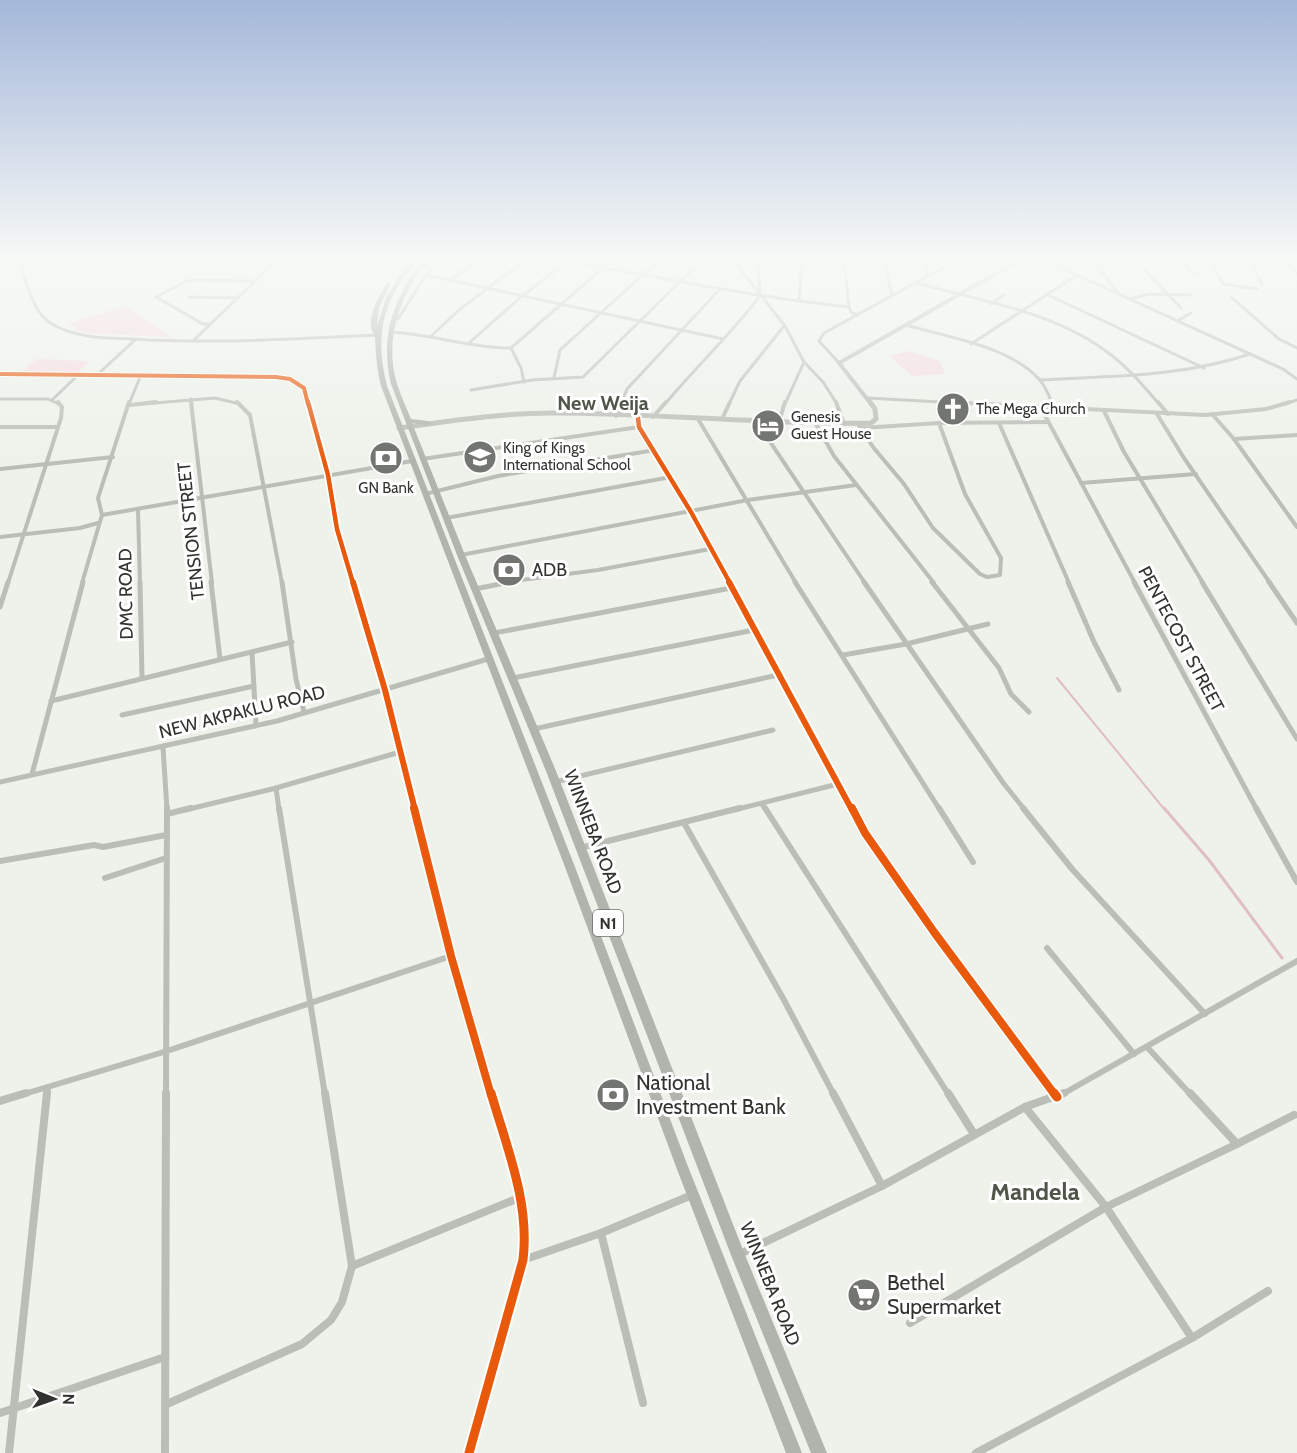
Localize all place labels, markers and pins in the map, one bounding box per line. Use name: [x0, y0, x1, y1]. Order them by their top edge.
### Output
church icon: The Mega Church: [935, 391, 971, 427]
place label: The Mega Church: [976, 400, 1086, 418]
hotel icon: Genesis Guest House: [750, 408, 786, 444]
place label: Genesis Guest House: [791, 408, 872, 443]
school or university icon: King of Kings International School: [462, 439, 498, 475]
place label: King of Kings International School: [503, 439, 631, 474]
bank icon: GN Bank: [368, 440, 404, 476]
place label: GN Bank: [358, 479, 414, 497]
bank icon: ADB: [491, 552, 527, 588]
place label: ADB: [532, 559, 567, 581]
place label: National Investment Bank: [636, 1070, 786, 1119]
bank icon: National Investment Bank: [595, 1077, 631, 1113]
place label: Bethel Supermarket: [887, 1270, 1001, 1319]
supermarket icon: Bethel Supermarket: [846, 1277, 882, 1313]

